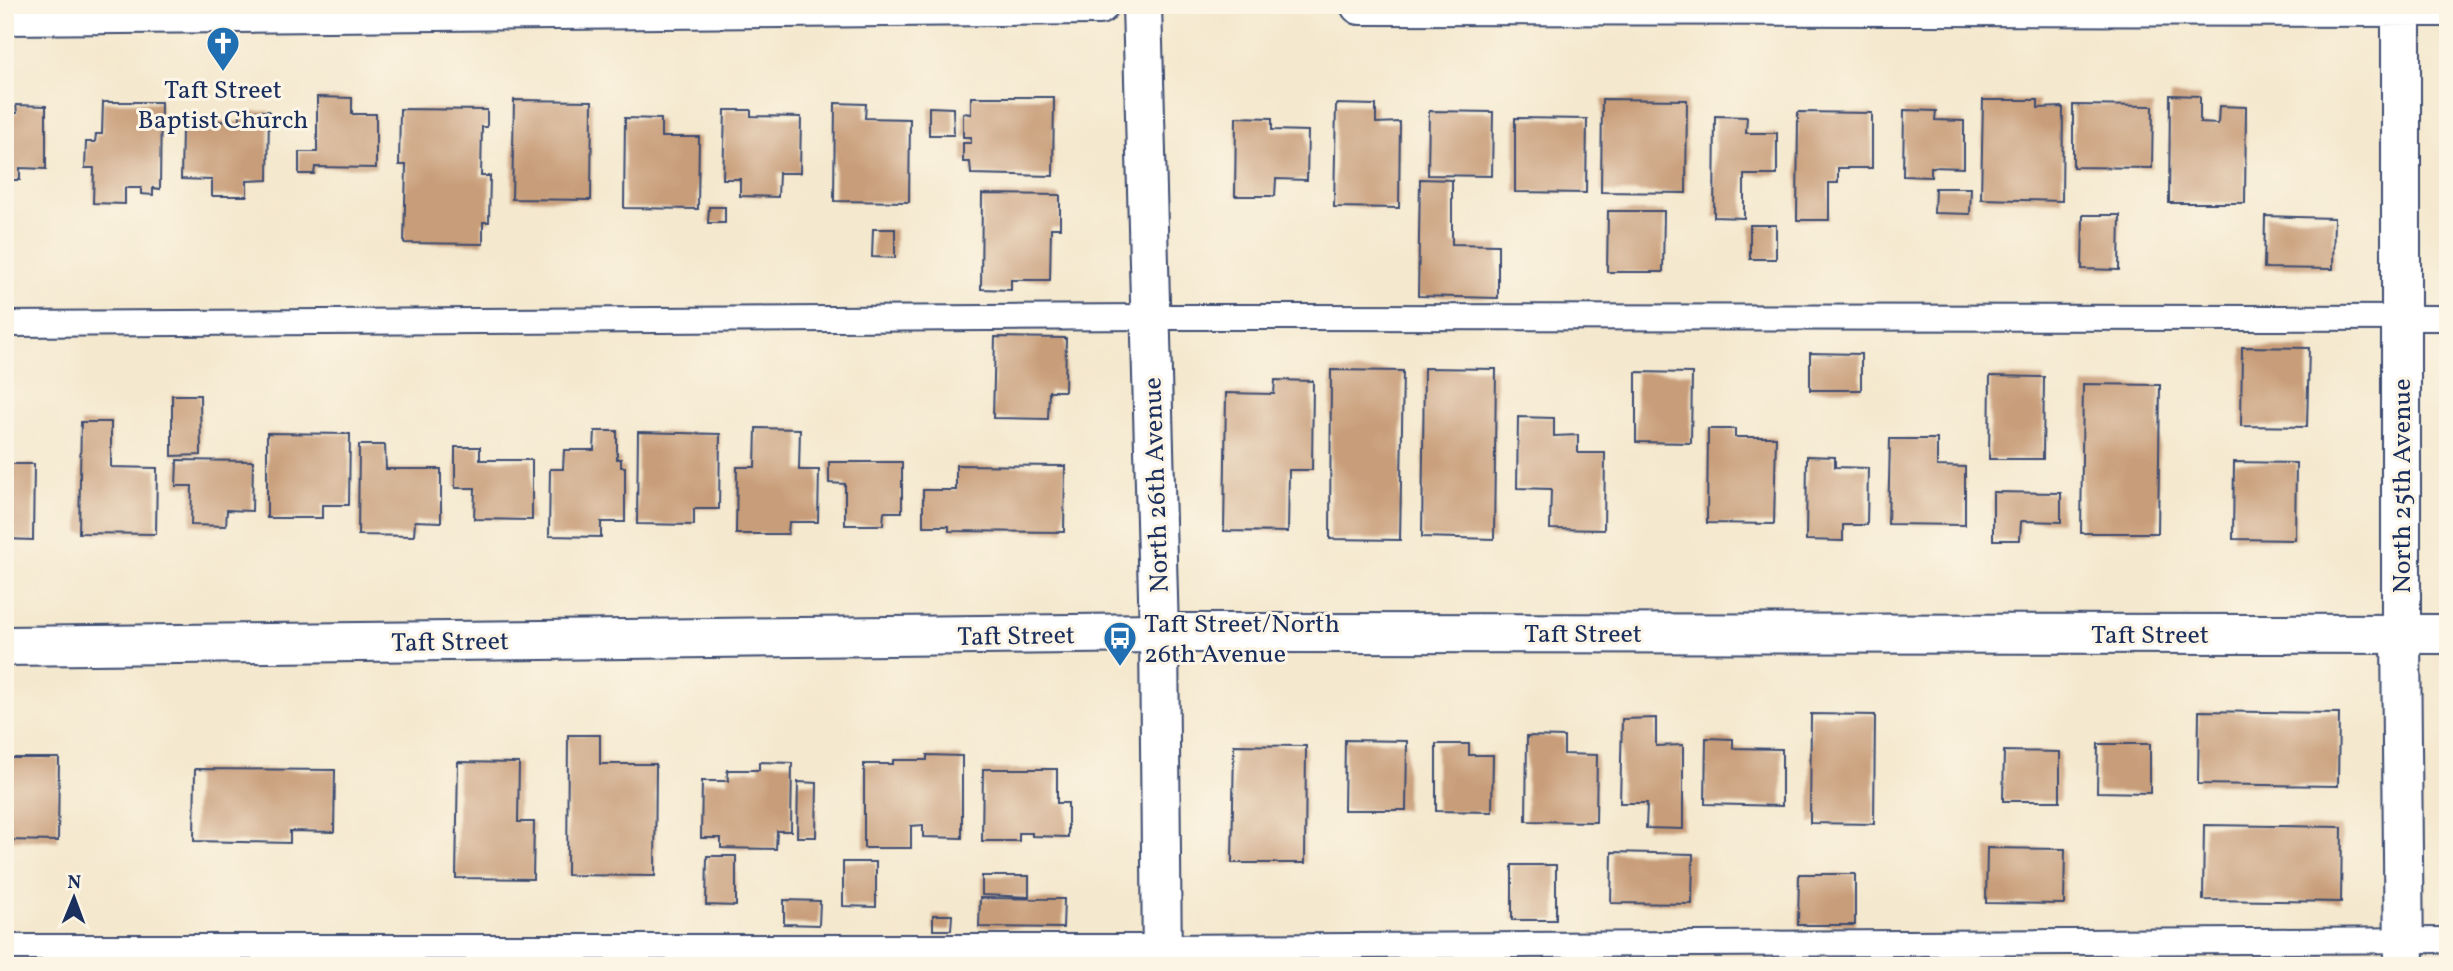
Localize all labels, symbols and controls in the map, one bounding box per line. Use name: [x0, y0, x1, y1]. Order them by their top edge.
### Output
church icon: Taft Street Baptist Church: [204, 24, 242, 73]
place label: Taft Street Baptist Church: [138, 73, 308, 139]
street label: North 26th Avenue: [1135, 376, 1179, 593]
street label: North 25th Avenue: [2385, 378, 2421, 594]
place label: Taft Street/North 26th Avenue: [1144, 607, 1340, 673]
street label: Taft Street: [1524, 617, 1642, 653]
street label: Taft Street: [957, 618, 1075, 656]
street label: Taft Street: [2091, 618, 2209, 654]
bus stop icon: Taft Street/North 26th Avenue: [1101, 619, 1139, 668]
street label: Taft Street: [391, 624, 509, 662]
north arrow: [38, 862, 108, 932]
text: N: [67, 870, 82, 896]

